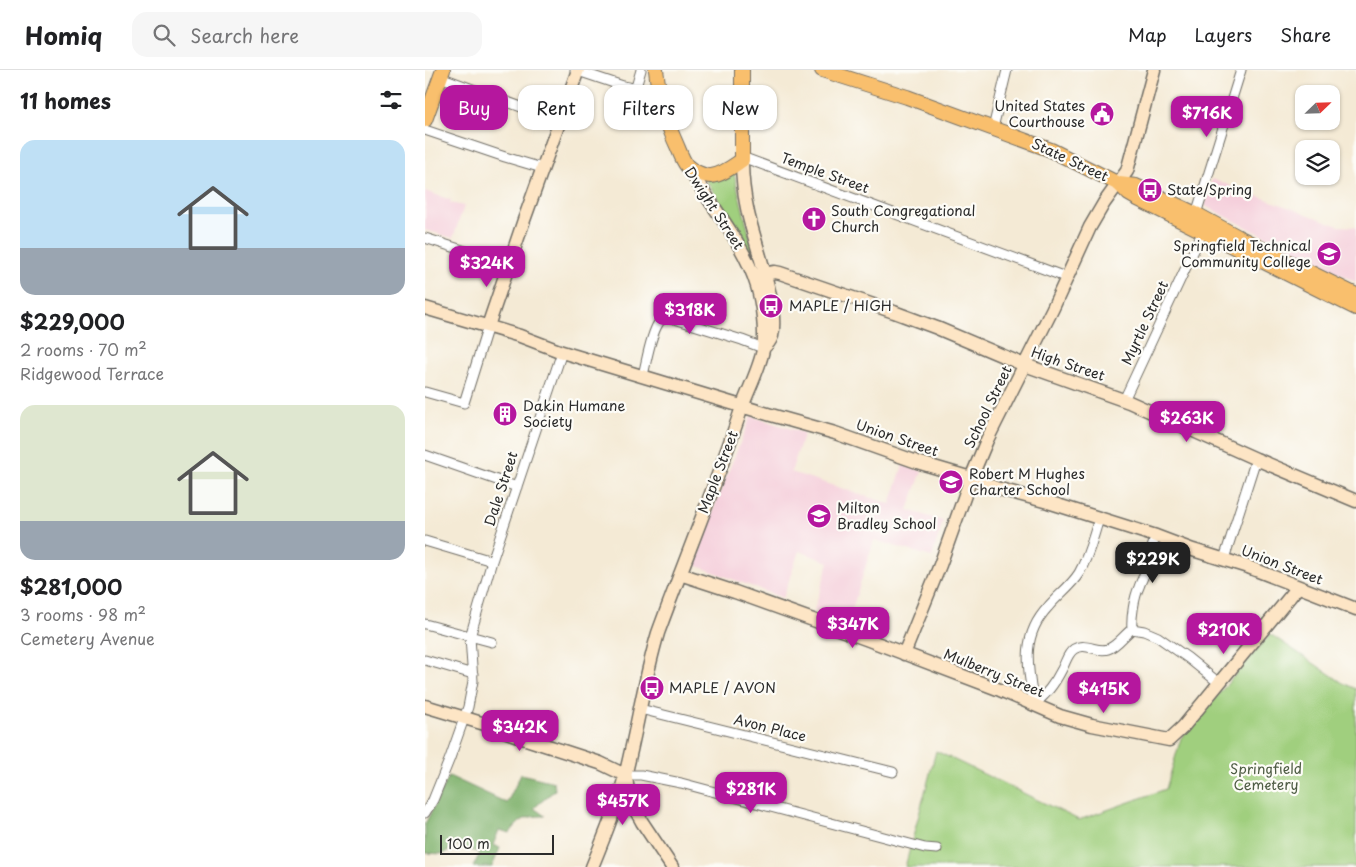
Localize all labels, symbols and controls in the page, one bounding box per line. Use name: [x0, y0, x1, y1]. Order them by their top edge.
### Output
search box: [132, 12, 482, 57]
text: Homiq: [25, 17, 102, 53]
icon: search: [150, 21, 178, 49]
text: Search here: [190, 21, 299, 49]
text: Map: [1128, 21, 1167, 48]
text: Layers: [1195, 21, 1252, 48]
text: Share: [1280, 21, 1331, 48]
text: 11 homes: [20, 84, 111, 116]
chip: Buy: [440, 85, 508, 130]
chip: Rent: [518, 85, 594, 130]
chip: Filters: [604, 85, 693, 130]
chip: New: [703, 85, 777, 130]
north arrow: [1295, 85, 1340, 130]
map controls: [1295, 85, 1340, 185]
icon: filters: [377, 86, 405, 114]
place label: United States Courthouse: [994, 95, 1085, 132]
pin: $716K: [1172, 96, 1242, 138]
text: $716K: [1182, 100, 1232, 124]
public building icon: United States Courthouse: [1089, 101, 1115, 127]
street label: State Street: [1028, 133, 1112, 187]
button: layers: [1295, 140, 1340, 185]
street label: Temple Street: [778, 147, 873, 198]
street label: Dwight Street: [680, 162, 749, 254]
icon: home: [168, 173, 258, 263]
bus stop icon: State/Spring: [1137, 177, 1163, 203]
place label: State/Spring: [1167, 179, 1252, 200]
place label: South Congregational Church: [831, 200, 975, 237]
church icon: South Congregational Church: [801, 206, 827, 232]
place label: Springfield Technical Community College: [1173, 235, 1311, 272]
school or university icon: Springfield Technical Community College: [1316, 241, 1342, 267]
pin: $324K: [452, 246, 522, 288]
text: $324K: [460, 250, 514, 274]
street label: Myrtle Street: [1116, 277, 1173, 368]
pin: $318K: [655, 292, 725, 335]
bus stop icon: MAPLE / HIGH: [758, 293, 784, 319]
place label: MAPLE / HIGH: [789, 295, 892, 316]
text: $318K: [665, 297, 715, 321]
text: $229,000: [20, 305, 125, 337]
text: 2 rooms · 70 m²: [20, 337, 147, 361]
street label: High Street: [1029, 341, 1108, 386]
text: Ridgewood Terrace: [20, 361, 164, 385]
street label: School Street: [958, 362, 1017, 452]
place label: Dakin Humane Society: [523, 395, 625, 432]
pin: $263K: [1152, 400, 1222, 443]
building icon: Dakin Humane Society: [492, 401, 518, 427]
text: $263K: [1160, 405, 1214, 429]
street label: Union Street: [853, 414, 942, 462]
street label: Maple Street: [692, 427, 743, 516]
icon: home: [168, 438, 258, 528]
street label: Dale Street: [478, 448, 523, 529]
place label: Robert M Hughes Charter School: [969, 463, 1085, 500]
school or university icon: Robert M Hughes Charter School: [938, 469, 964, 495]
place label: Milton Bradley School: [837, 497, 937, 534]
school or university icon: Milton Bradley School: [806, 503, 832, 529]
street label: Union Street: [1238, 539, 1326, 590]
pin: $229K: [1118, 542, 1188, 584]
text: $229K: [1126, 546, 1180, 570]
text: $281,000: [20, 570, 122, 602]
text: 3 rooms · 98 m²: [20, 602, 146, 626]
pin: $347K: [818, 606, 888, 649]
text: $347K: [827, 611, 879, 635]
pin: $210K: [1189, 612, 1259, 655]
text: $210K: [1198, 617, 1250, 641]
text: Cemetery Avenue: [20, 626, 155, 650]
street label: Mulberry Street: [941, 643, 1048, 702]
pin: $415K: [1069, 672, 1139, 714]
bus stop icon: MAPLE / AVON: [639, 675, 665, 701]
text: $415K: [1079, 676, 1129, 700]
place label: MAPLE / AVON: [669, 677, 776, 698]
street label: Avon Place: [732, 708, 809, 747]
pin: $342K: [485, 710, 555, 752]
text: $342K: [493, 714, 547, 738]
park label: Springfield Cemetery: [1230, 758, 1302, 795]
pin: $281K: [716, 772, 786, 814]
text: $281K: [726, 776, 776, 800]
pin: $457K: [588, 784, 658, 826]
text: $457K: [597, 788, 649, 812]
scale bar: [440, 832, 554, 855]
text: 100 m: [447, 833, 490, 854]

